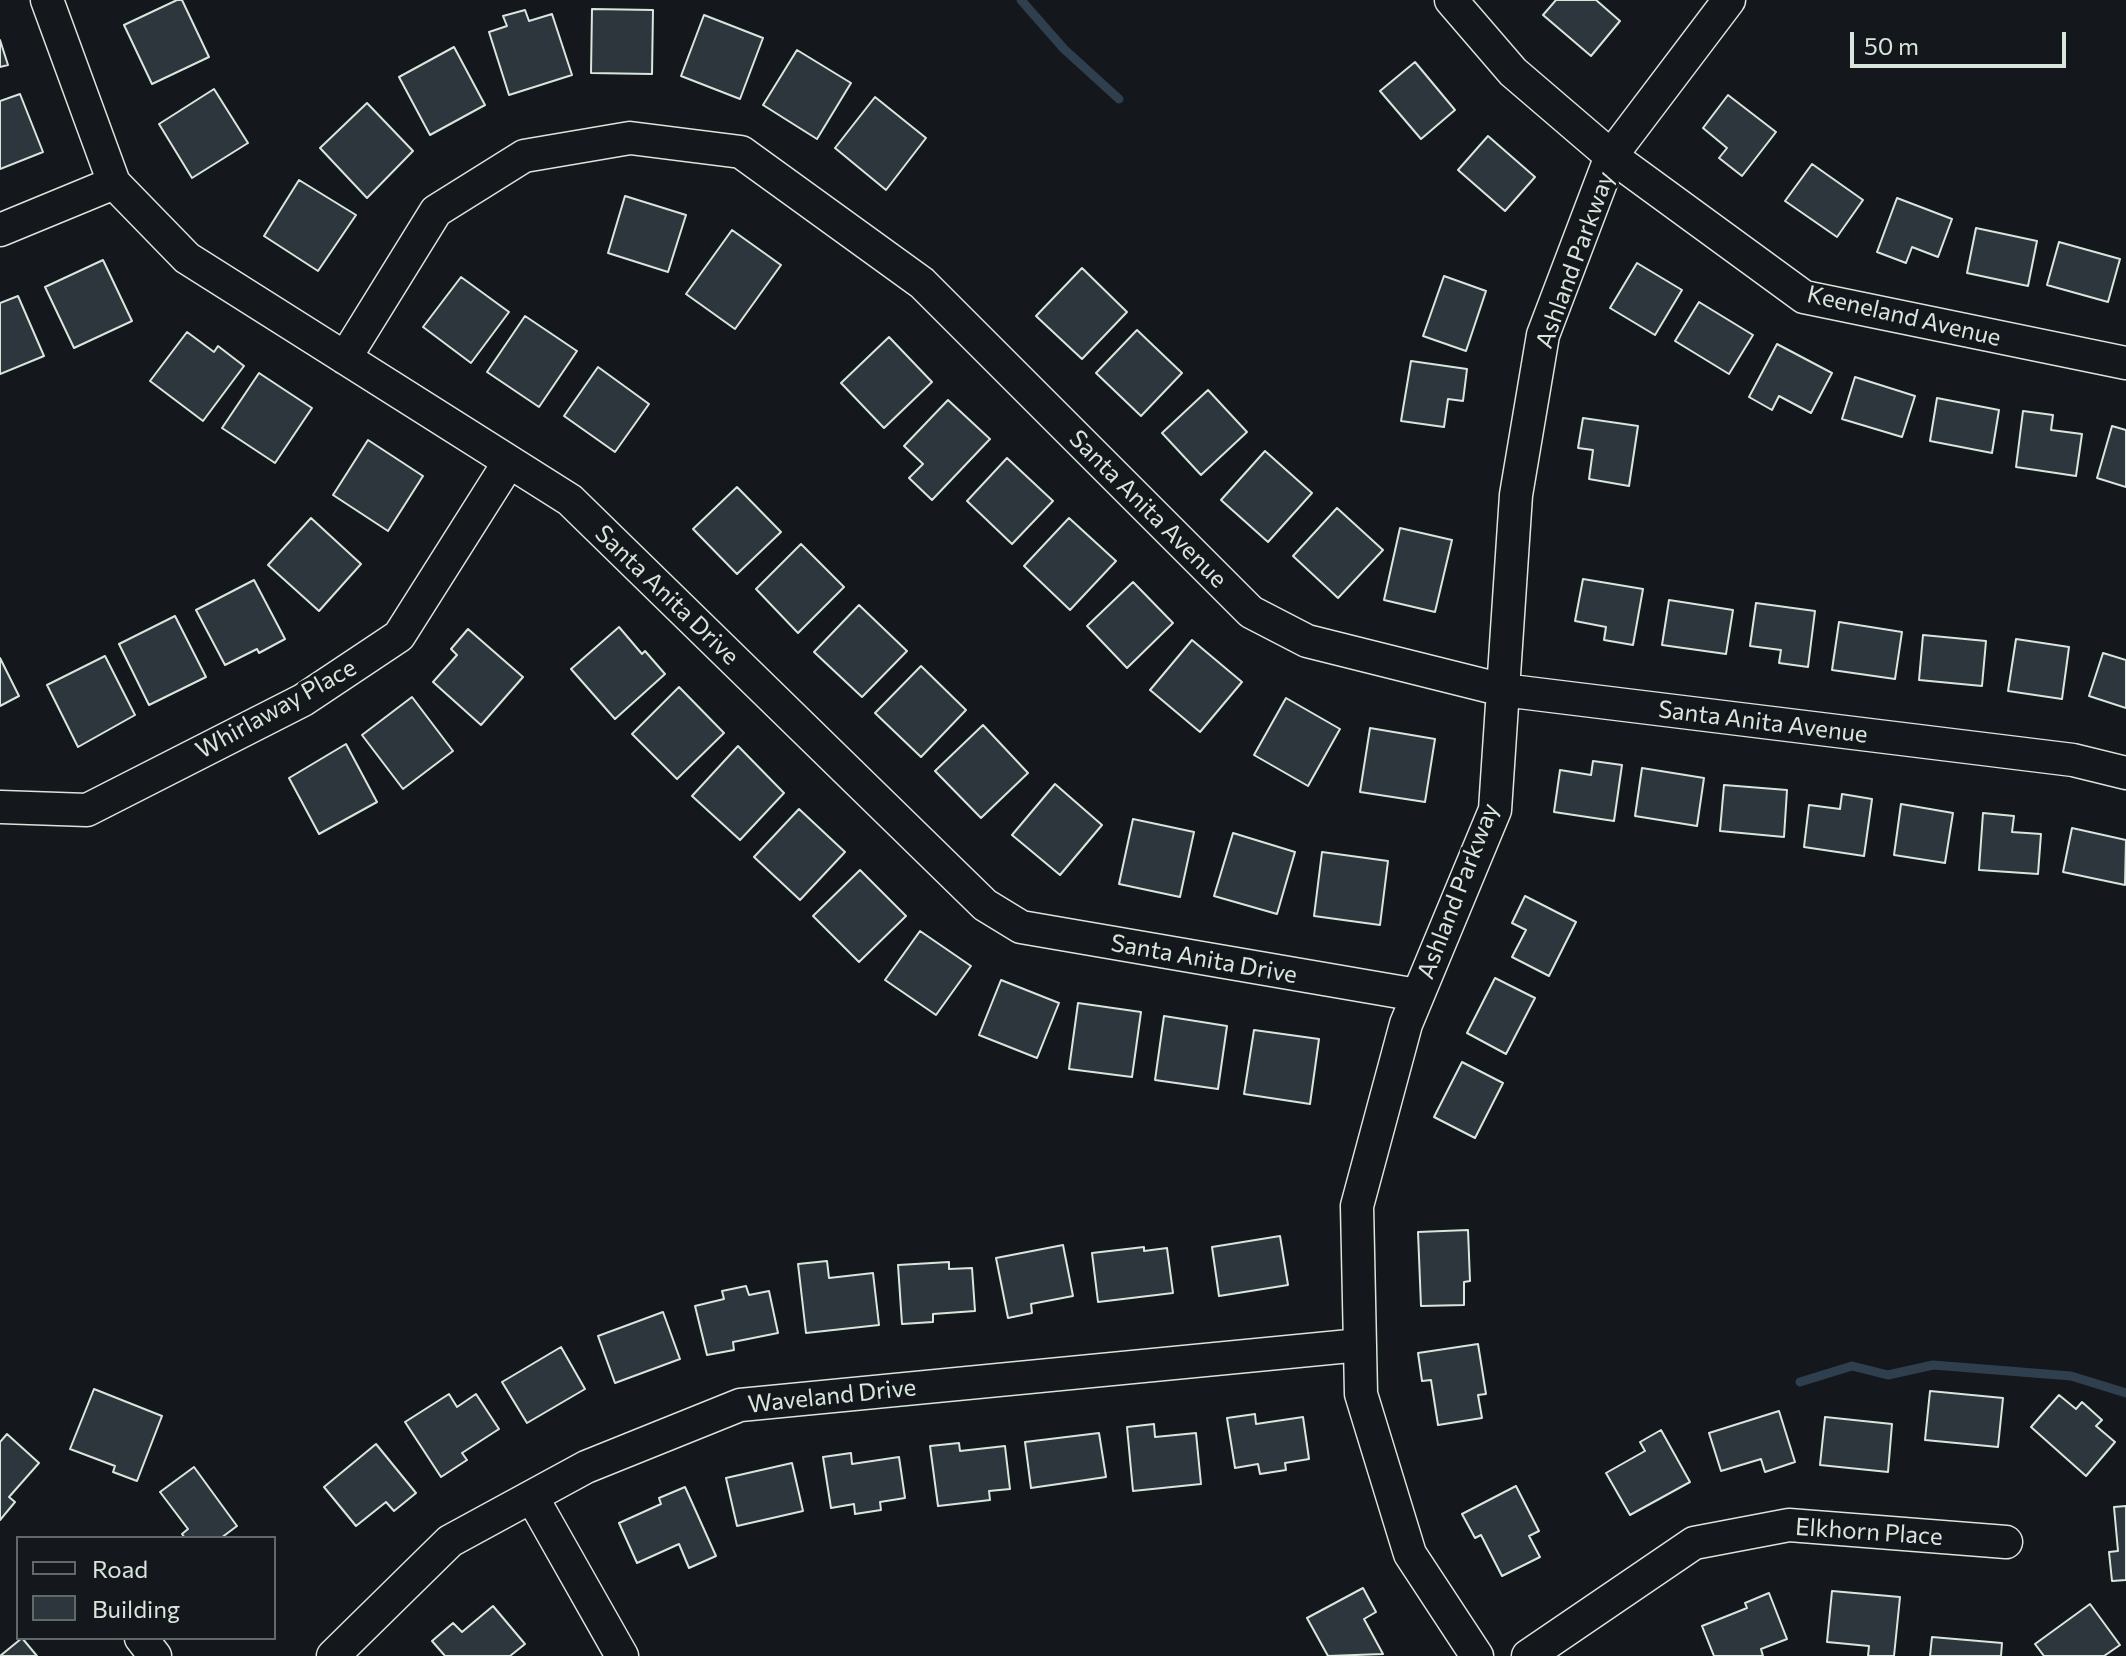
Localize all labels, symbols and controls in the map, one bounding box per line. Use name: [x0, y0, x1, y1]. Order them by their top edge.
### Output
scale bar: [1854, 16, 2070, 66]
text: 50 m: [1864, 31, 1919, 60]
street label: Ashland Parkway: [1530, 168, 1620, 352]
street label: Keeneland Avenue: [1804, 280, 2004, 352]
street label: Santa Anita Avenue: [1063, 424, 1233, 594]
street label: Santa Anita Drive: [589, 519, 745, 671]
street label: Whirlaway Place: [191, 653, 361, 765]
street label: Santa Anita Avenue: [1657, 695, 1869, 749]
street label: Ashland Parkway: [1411, 799, 1505, 983]
street label: Santa Anita Drive: [1109, 928, 1299, 990]
street label: Waveland Drive: [747, 1373, 917, 1419]
street label: Elkhorn Place: [1794, 1512, 1944, 1552]
legend: [16, 1536, 276, 1640]
text: Road: [92, 1554, 148, 1583]
text: Building: [92, 1594, 180, 1623]

